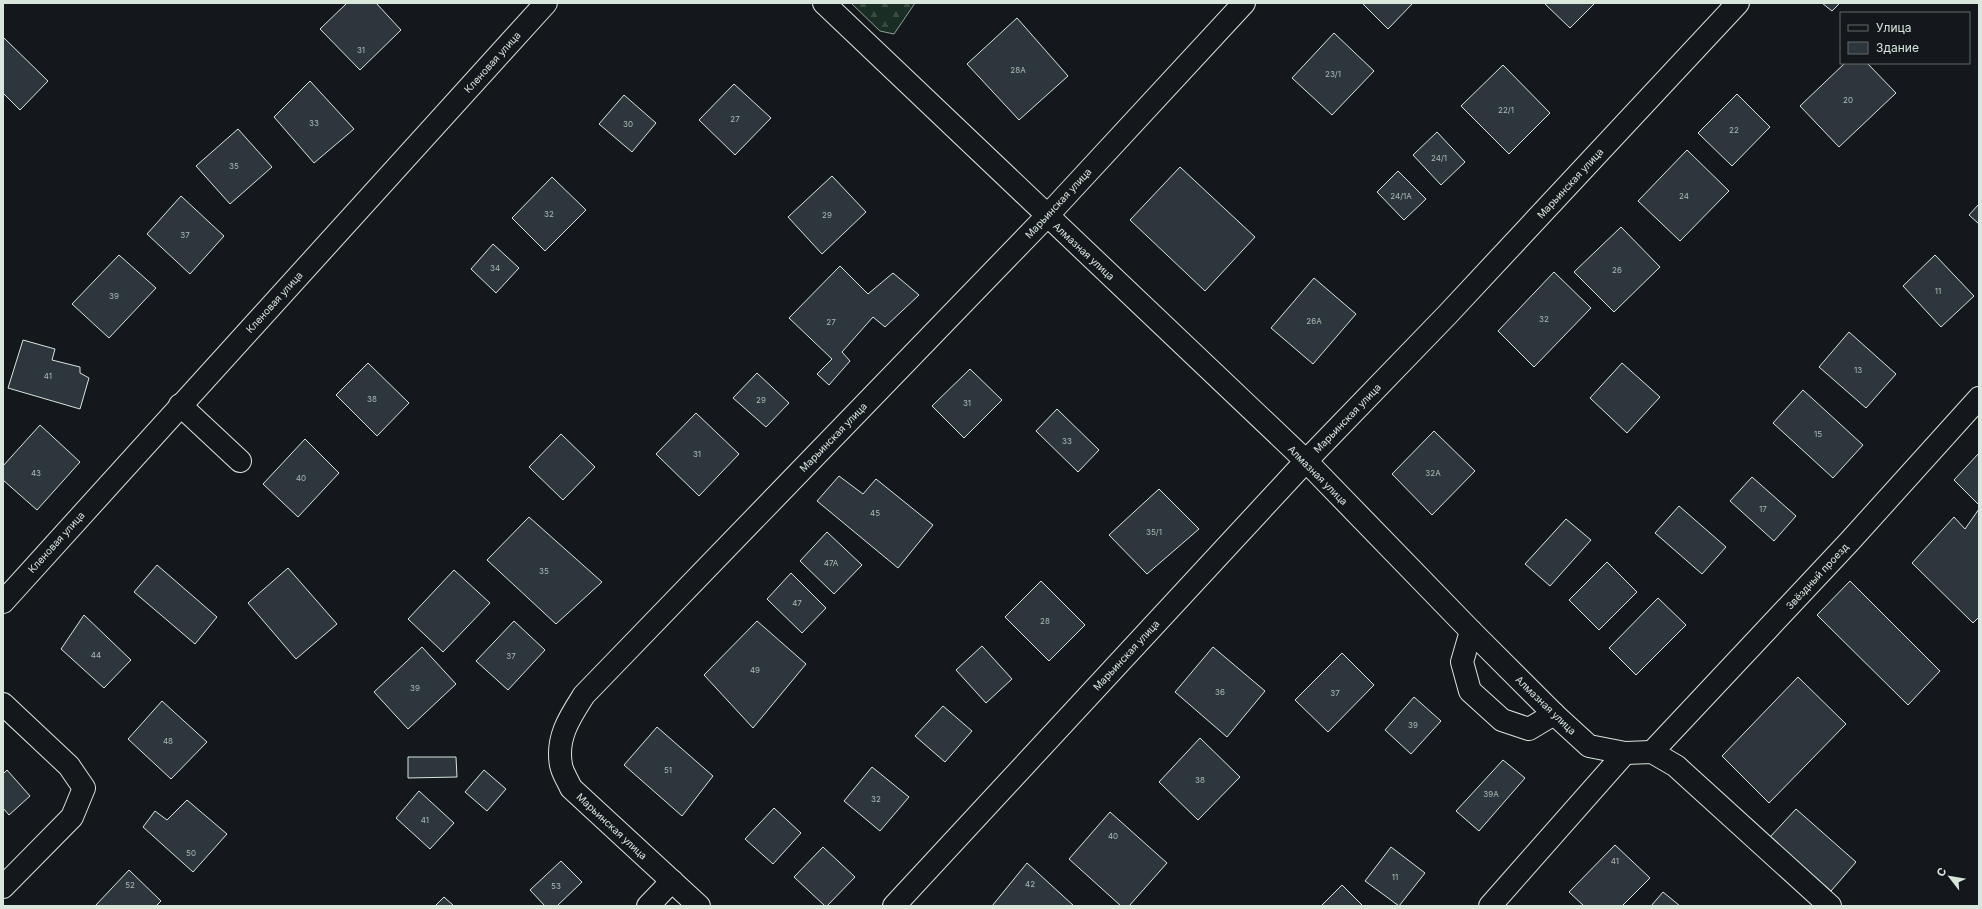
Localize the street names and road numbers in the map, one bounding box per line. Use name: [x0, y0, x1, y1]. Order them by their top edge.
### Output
street label: Кленовая улица: [461, 29, 523, 95]
street label: Марьинская улица: [1534, 145, 1606, 221]
street label: Марьинская улица: [1022, 165, 1094, 241]
street label: Алмазная улица: [1051, 220, 1117, 282]
street label: Кленовая улица: [243, 269, 305, 335]
street label: Марьинская улица: [1311, 381, 1383, 455]
street label: Марьинская улица: [797, 400, 869, 474]
street label: Алмазная улица: [1286, 443, 1350, 507]
street label: Кленовая улица: [25, 509, 87, 575]
street label: Звёздный проезд: [1783, 540, 1851, 612]
street label: Марьинская улица: [1090, 617, 1162, 693]
street label: Алмазная улица: [1513, 673, 1579, 737]
street label: Марьинская улица: [574, 790, 650, 862]

